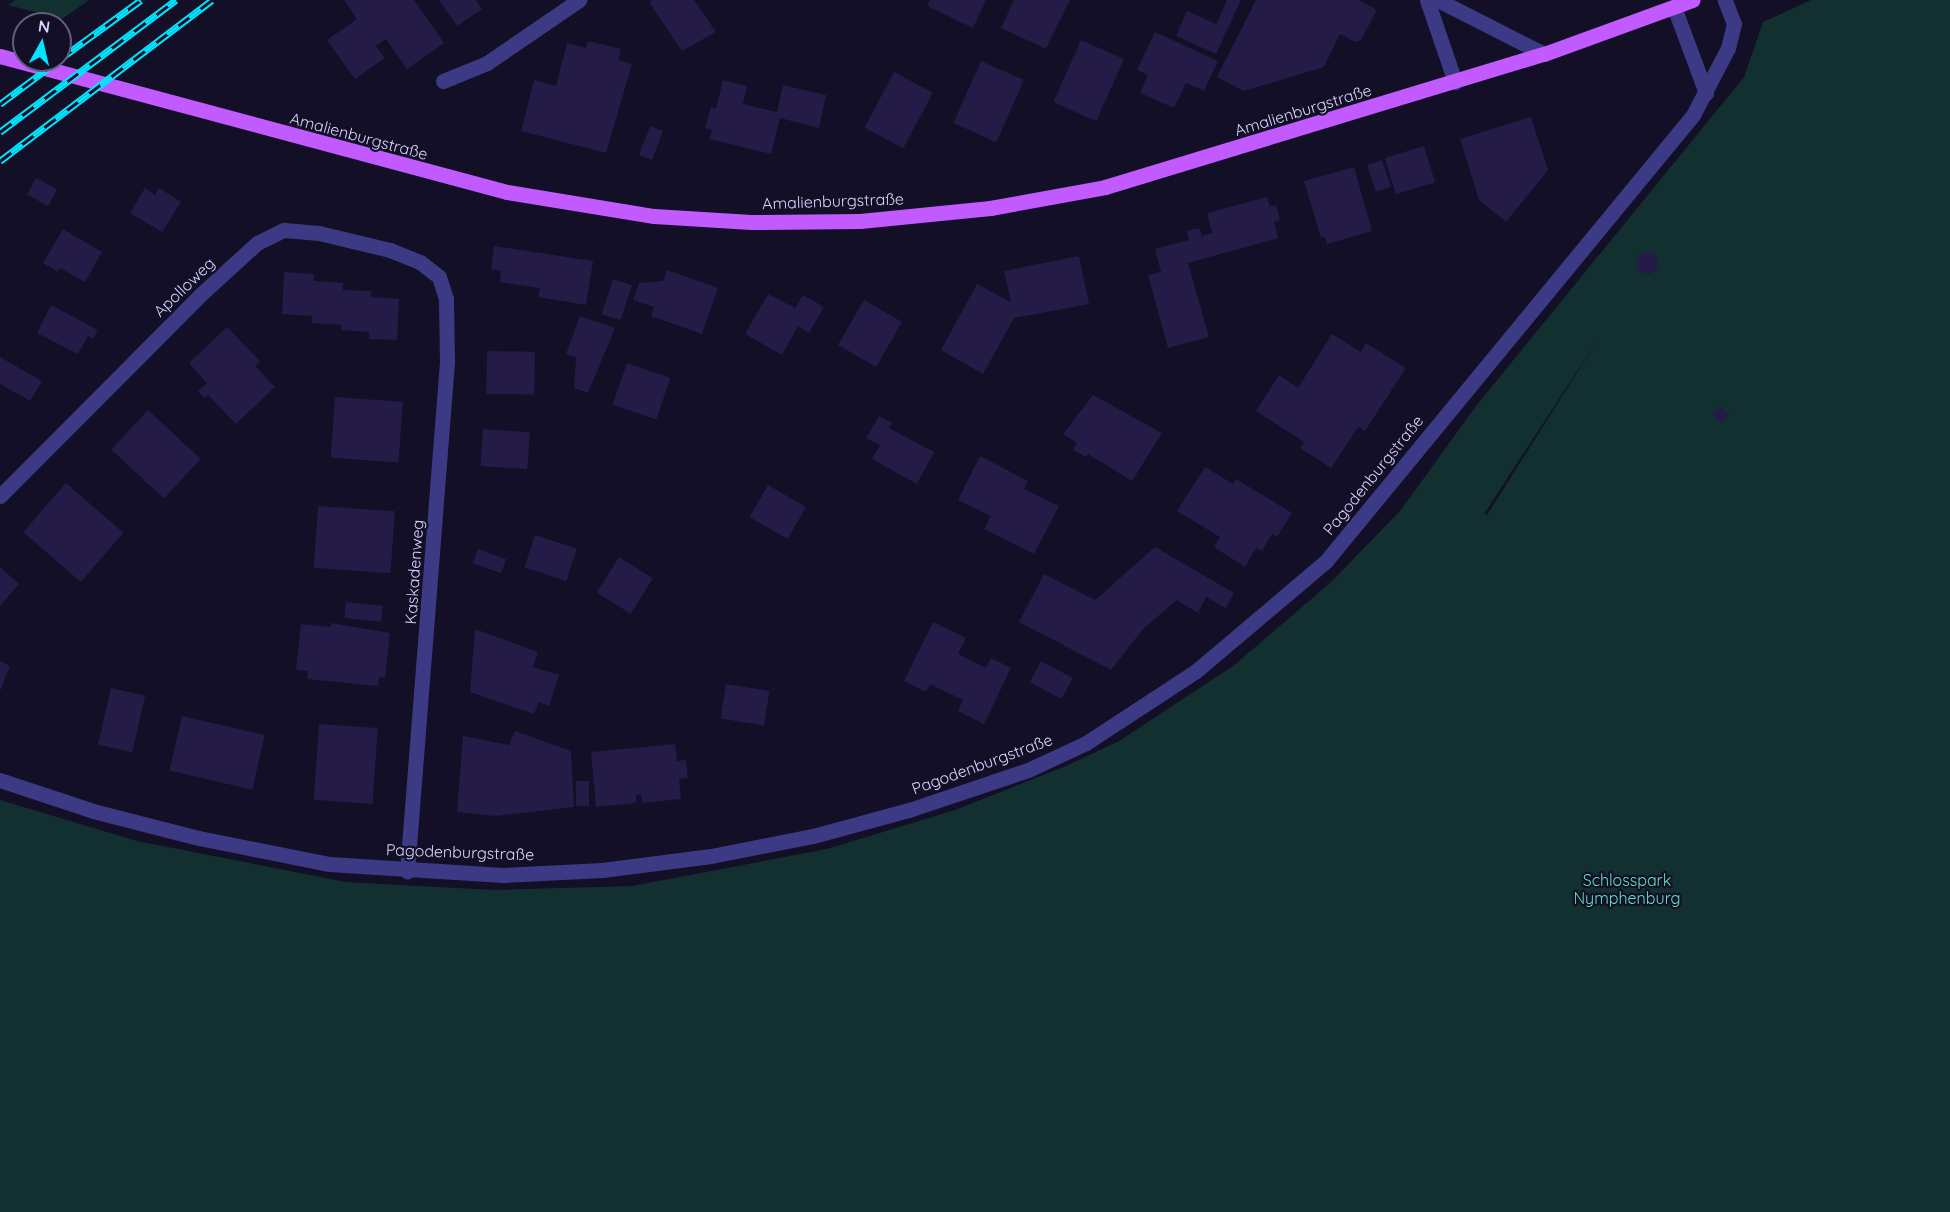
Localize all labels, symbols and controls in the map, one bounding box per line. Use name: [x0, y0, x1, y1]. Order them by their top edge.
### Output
north arrow: [12, 12, 72, 72]
text: N: [37, 15, 51, 37]
street label: Amalienburgstraße: [1232, 80, 1374, 140]
street label: Amalienburgstraße: [288, 108, 430, 164]
street label: Amalienburgstraße: [762, 189, 904, 213]
street label: Apolloweg: [149, 253, 219, 321]
street label: Pagodenburgstraße: [1319, 411, 1427, 539]
street label: Kaskadenweg: [401, 519, 427, 625]
street label: Pagodenburgstraße: [909, 730, 1055, 798]
street label: Pagodenburgstraße: [386, 840, 534, 864]
park label: Schlosspark Nymphenburg: [1573, 870, 1681, 908]

